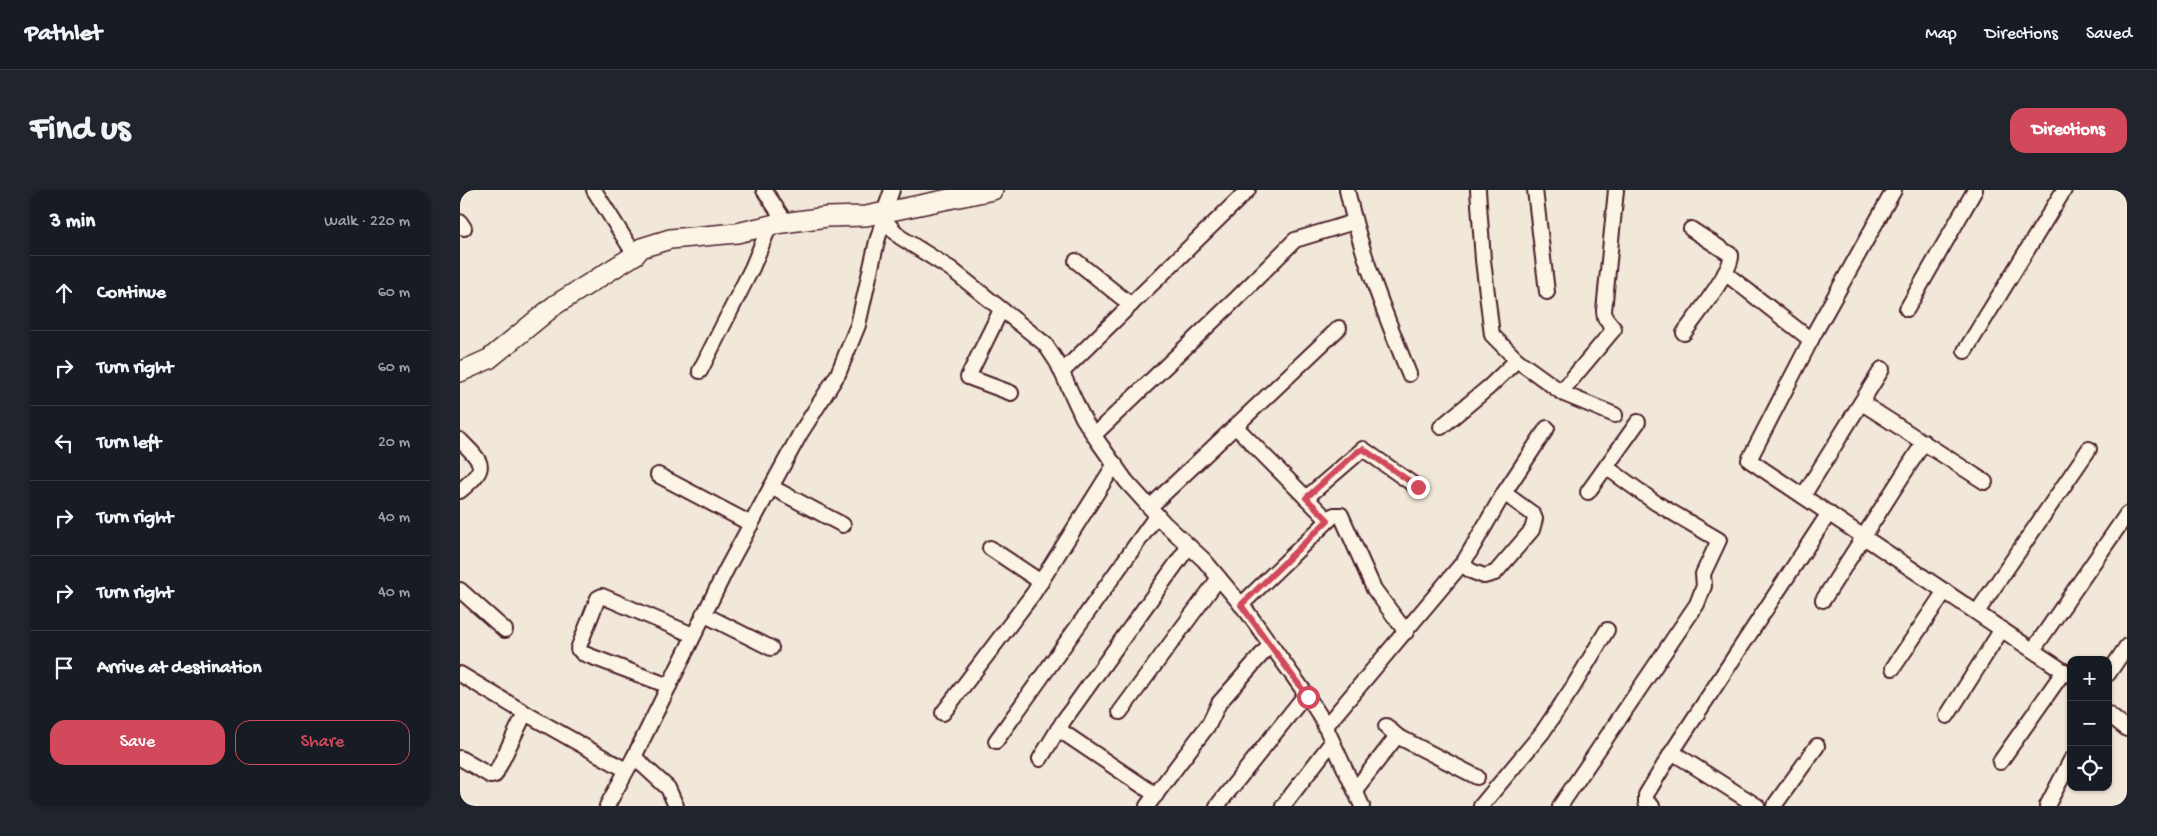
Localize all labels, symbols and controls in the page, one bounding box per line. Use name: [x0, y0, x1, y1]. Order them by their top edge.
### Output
text: Pathlet: [25, 20, 102, 49]
text: Map: [1925, 24, 1957, 45]
text: Directions: [1985, 24, 2058, 45]
text: Saved: [2086, 24, 2132, 45]
button: Directions: [2010, 108, 2127, 153]
text: Find us: [30, 110, 130, 151]
text: 3 min: [50, 210, 95, 235]
text: Walk · 220 m: [324, 213, 410, 232]
icon: ahead: [50, 279, 78, 307]
text: Continue: [97, 282, 166, 305]
text: 60 m: [378, 284, 410, 303]
icon: right: [50, 354, 78, 382]
text: Turn right: [97, 357, 173, 380]
text: 60 m: [378, 359, 410, 378]
icon: left: [50, 429, 78, 457]
text: Turn left: [97, 432, 161, 455]
text: 20 m: [378, 434, 410, 453]
route end: [1407, 476, 1430, 499]
icon: right: [50, 504, 78, 532]
text: Turn right: [97, 507, 173, 530]
text: 40 m: [378, 509, 410, 528]
icon: right: [50, 579, 78, 607]
text: Turn right: [97, 582, 173, 605]
text: 40 m: [378, 584, 410, 603]
icon: arrive: [50, 654, 78, 682]
map controls: [2067, 656, 2112, 791]
button: +: [2067, 656, 2112, 701]
text: Arrive at destination: [97, 657, 261, 680]
route start: [1297, 686, 1320, 709]
button: −: [2067, 701, 2112, 746]
button: Save: [50, 720, 225, 765]
button: Share: [235, 720, 410, 765]
button: locate: [2067, 746, 2112, 791]

